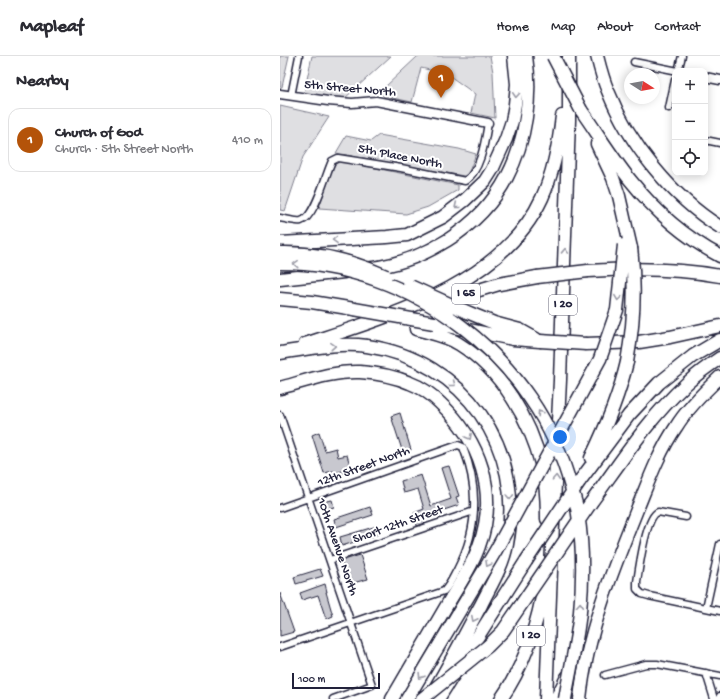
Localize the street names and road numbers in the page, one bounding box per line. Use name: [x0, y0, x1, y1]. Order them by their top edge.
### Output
street label: 5th Street North: [303, 78, 397, 100]
street label: 5th Place North: [356, 141, 444, 173]
road number: I 65: [452, 284, 480, 304]
road number: I 20: [549, 295, 577, 315]
street label: 12th Street North: [315, 443, 412, 491]
street label: 10th Avenue North: [313, 495, 361, 598]
street label: Short 12th Street: [351, 502, 447, 547]
road number: I 20: [517, 626, 545, 646]

